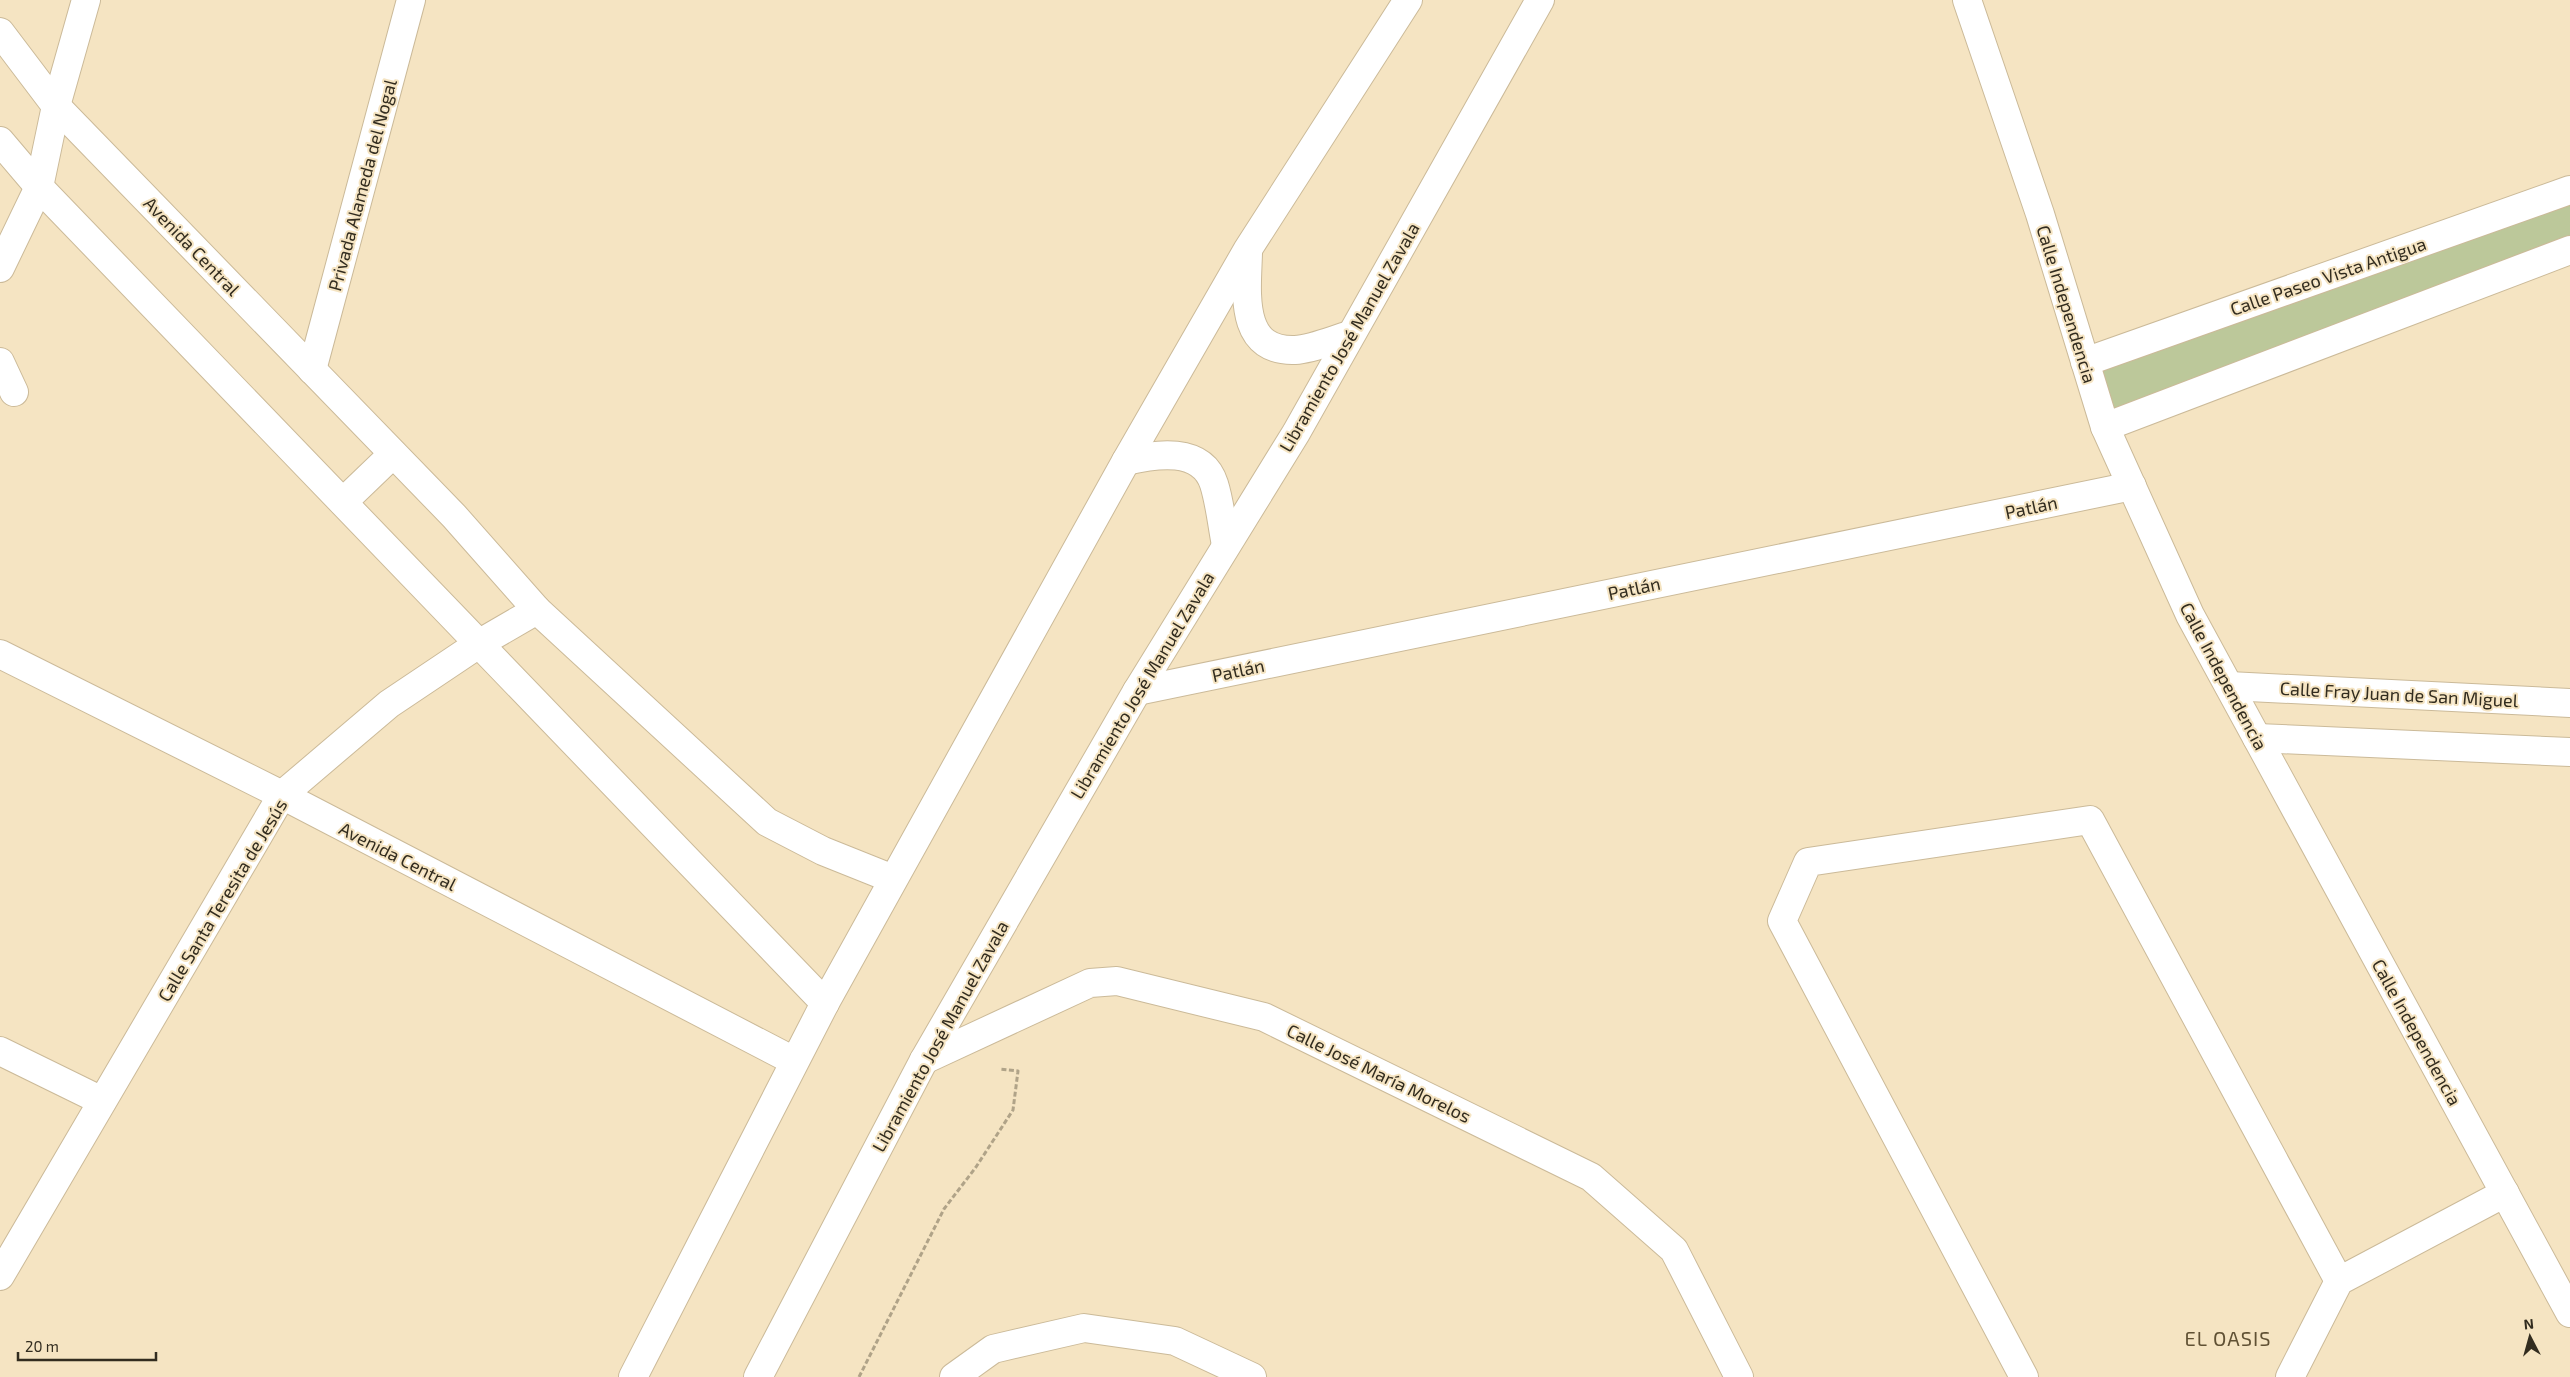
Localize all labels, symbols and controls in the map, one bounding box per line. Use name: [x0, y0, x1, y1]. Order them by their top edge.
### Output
street label: Privada Alameda del Nogal: [323, 76, 401, 293]
street label: Avenida Central: [139, 192, 245, 300]
street label: Libramiento José Manuel Zavala: [1274, 219, 1424, 455]
street label: Calle Independencia: [2033, 222, 2101, 386]
street label: Calle Paseo Vista Antigua: [2227, 232, 2429, 320]
street label: Patlán: [2003, 491, 2059, 523]
street label: Libramiento José Manuel Zavala: [1065, 568, 1219, 802]
street label: Patlán: [1606, 572, 1662, 604]
street label: Calle Independencia: [2176, 599, 2272, 753]
street label: Patlán: [1210, 654, 1266, 686]
street label: Calle Fray Juan de San Miguel: [2279, 677, 2519, 711]
street label: Calle Santa Teresita de Jesús: [153, 795, 291, 1005]
street label: Avenida Central: [336, 817, 461, 895]
street label: Libramiento José Manuel Zavala: [867, 917, 1013, 1155]
street label: Calle Independencia: [2368, 955, 2466, 1109]
street label: Calle José María Morelos: [1283, 1019, 1475, 1127]
north arrow: [2505, 1312, 2555, 1362]
text: N: [2523, 1315, 2535, 1333]
district label: EL OASIS: [2185, 1326, 2271, 1350]
scale bar: [18, 1330, 155, 1362]
text: 20 m: [25, 1337, 59, 1355]

